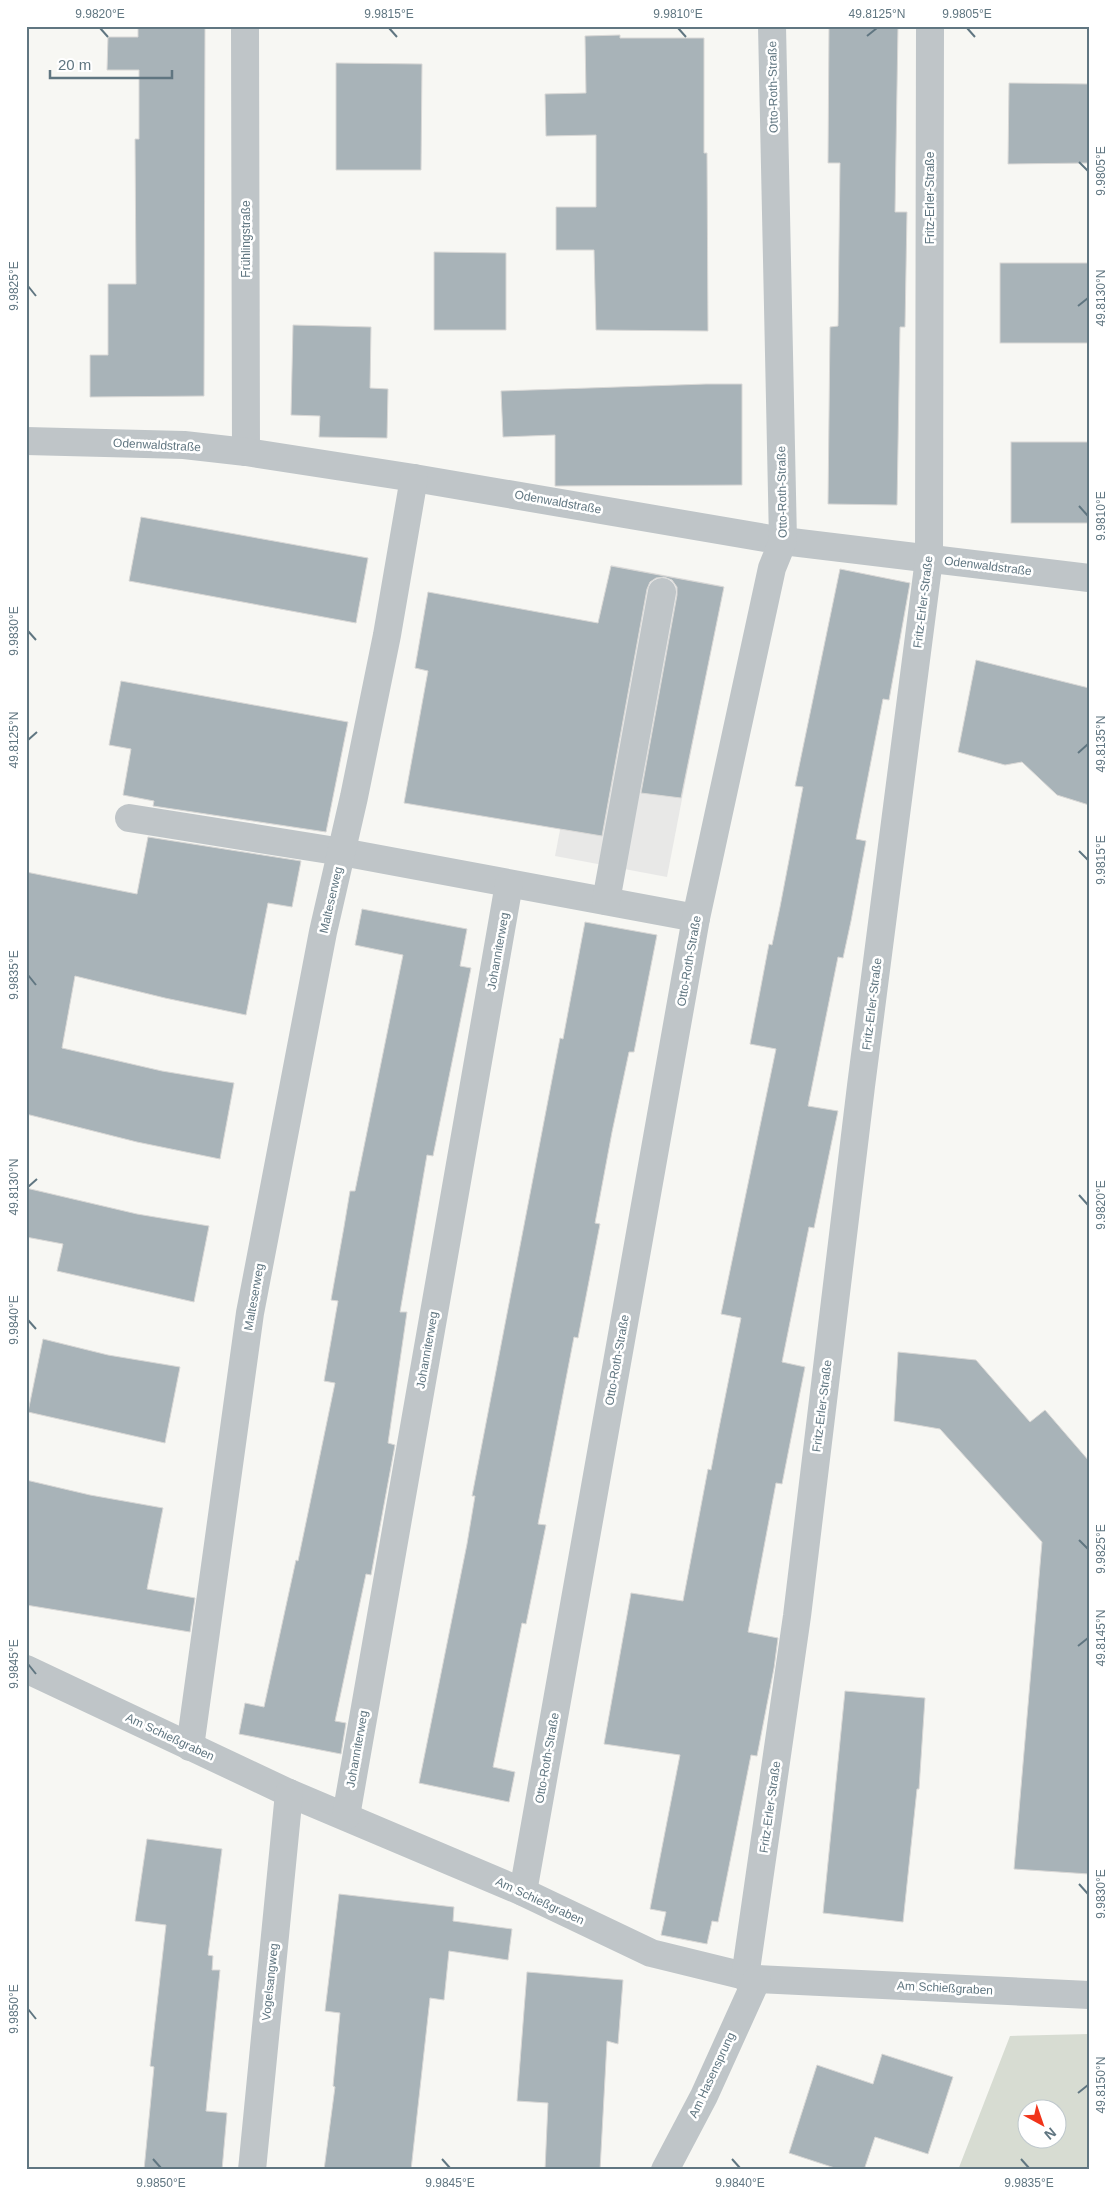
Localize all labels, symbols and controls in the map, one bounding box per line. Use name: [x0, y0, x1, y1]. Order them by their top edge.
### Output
text: 9.9820°E: [75, 7, 125, 21]
text: 9.9815°E: [364, 7, 414, 21]
text: 9.9810°E: [653, 7, 703, 21]
text: 49.8125°N: [849, 7, 905, 21]
text: 9.9805°E: [942, 7, 992, 21]
street label: Otto-Roth-Straße: [765, 41, 781, 133]
scale bar: [50, 48, 172, 80]
text: 20 m: [58, 56, 91, 73]
text: 9.9805°E: [1094, 146, 1108, 196]
street label: Fritz-Erler-Straße: [923, 151, 937, 244]
street label: Frühlingstraße: [239, 200, 253, 278]
text: 9.9825°E: [7, 261, 21, 311]
text: 49.8130°N: [1094, 270, 1108, 326]
street label: Odenwaldstraße: [113, 436, 202, 454]
street label: Otto-Roth-Straße: [774, 446, 790, 538]
street label: Odenwaldstraße: [513, 487, 603, 517]
text: 9.9810°E: [1094, 491, 1108, 541]
street label: Odenwaldstraße: [943, 554, 1033, 578]
street label: Fritz-Erler-Straße: [910, 555, 936, 649]
text: 9.9830°E: [7, 606, 21, 656]
text: 49.8125°N: [7, 712, 21, 768]
text: 49.8135°N: [1094, 716, 1108, 772]
text: 9.9815°E: [1094, 835, 1108, 885]
street label: Malteserweg: [317, 865, 345, 935]
street label: Johanniterweg: [484, 911, 512, 991]
street label: Otto-Roth-Straße: [674, 914, 704, 1008]
text: 9.9835°E: [7, 950, 21, 1000]
street label: Fritz-Erler-Straße: [859, 957, 885, 1051]
text: 49.8130°N: [7, 1159, 21, 1215]
text: 9.9820°E: [1094, 1180, 1108, 1230]
street label: Malteserweg: [241, 1262, 267, 1332]
text: 9.9840°E: [7, 1295, 21, 1345]
street label: Johanniterweg: [413, 1310, 441, 1390]
street label: Otto-Roth-Straße: [602, 1313, 632, 1407]
street label: Fritz-Erler-Straße: [809, 1359, 835, 1453]
text: 9.9825°E: [1094, 1524, 1108, 1574]
text: 49.8145°N: [1094, 1610, 1108, 1666]
text: 9.9845°E: [7, 1639, 21, 1689]
street label: Johanniterweg: [343, 1709, 371, 1789]
street label: Am Schießgraben: [124, 1710, 216, 1764]
street label: Otto-Roth-Straße: [532, 1711, 562, 1805]
street label: Fritz-Erler-Straße: [757, 1760, 783, 1854]
text: 9.9830°E: [1094, 1869, 1108, 1919]
street label: Am Schießgraben: [494, 1874, 586, 1928]
street label: Vogelsangweg: [259, 1942, 281, 2022]
street label: Am Schießgraben: [897, 1978, 993, 1998]
text: 9.9850°E: [7, 1984, 21, 2034]
street label: Am Hasensprung: [686, 2030, 738, 2120]
text: 49.8150°N: [1094, 2057, 1108, 2113]
north arrow: [1018, 2098, 1068, 2148]
text: N: [1041, 2125, 1059, 2143]
text: 9.9850°E: [136, 2176, 186, 2190]
text: 9.9845°E: [425, 2176, 475, 2190]
text: 9.9840°E: [715, 2176, 765, 2190]
text: 9.9835°E: [1004, 2176, 1054, 2190]

